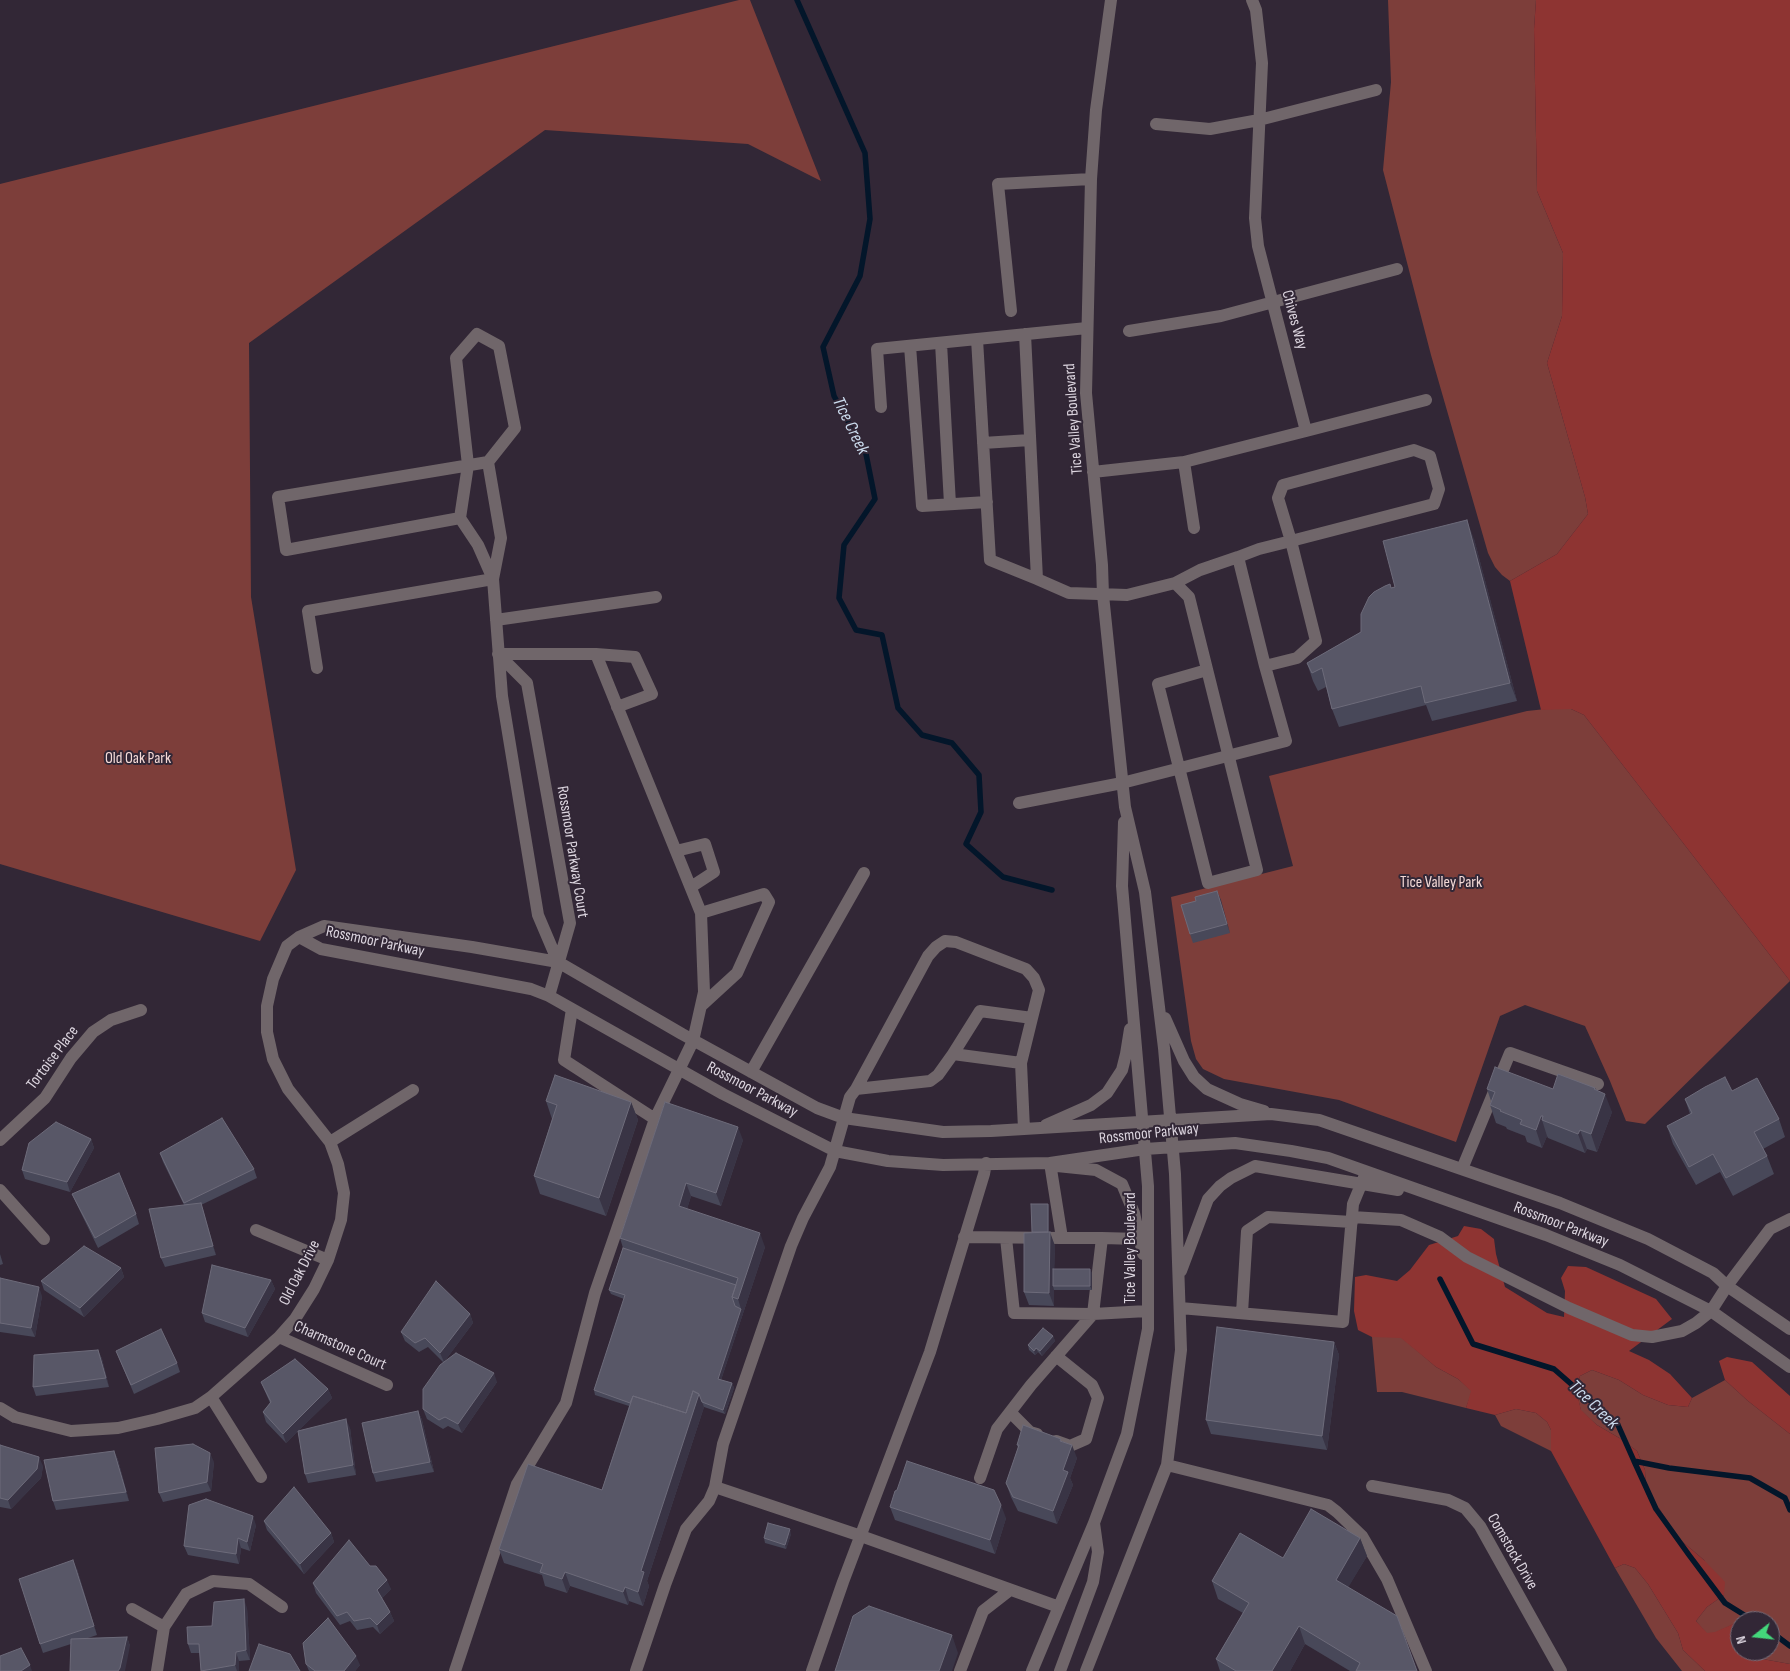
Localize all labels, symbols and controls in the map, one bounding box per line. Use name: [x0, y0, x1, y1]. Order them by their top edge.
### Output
street label: Chives Way: [1277, 288, 1311, 352]
street label: Tice Valley Boulevard: [1061, 363, 1087, 475]
water label: Tice Creek: [827, 394, 873, 458]
park label: Old Oak Park: [105, 749, 171, 769]
street label: Rossmoor Parkway Court: [552, 785, 592, 919]
park label: Tice Valley Park: [1400, 873, 1482, 893]
street label: Rossmoor Parkway: [324, 922, 426, 962]
street label: Tortoise Place: [23, 1022, 83, 1094]
street label: Rossmoor Parkway: [703, 1058, 801, 1122]
street label: Rossmoor Parkway: [1098, 1119, 1200, 1149]
street label: Tice Valley Boulevard: [1121, 1192, 1141, 1304]
street label: Rossmoor Parkway: [1511, 1198, 1611, 1252]
street label: Old Oak Drive: [275, 1237, 325, 1309]
street label: Charmstone Court: [291, 1317, 389, 1375]
water label: Tice Creek: [1563, 1376, 1623, 1434]
street label: Comstock Drive: [1483, 1511, 1541, 1593]
north arrow: [1730, 1611, 1780, 1661]
text: N: [1732, 1634, 1750, 1646]

